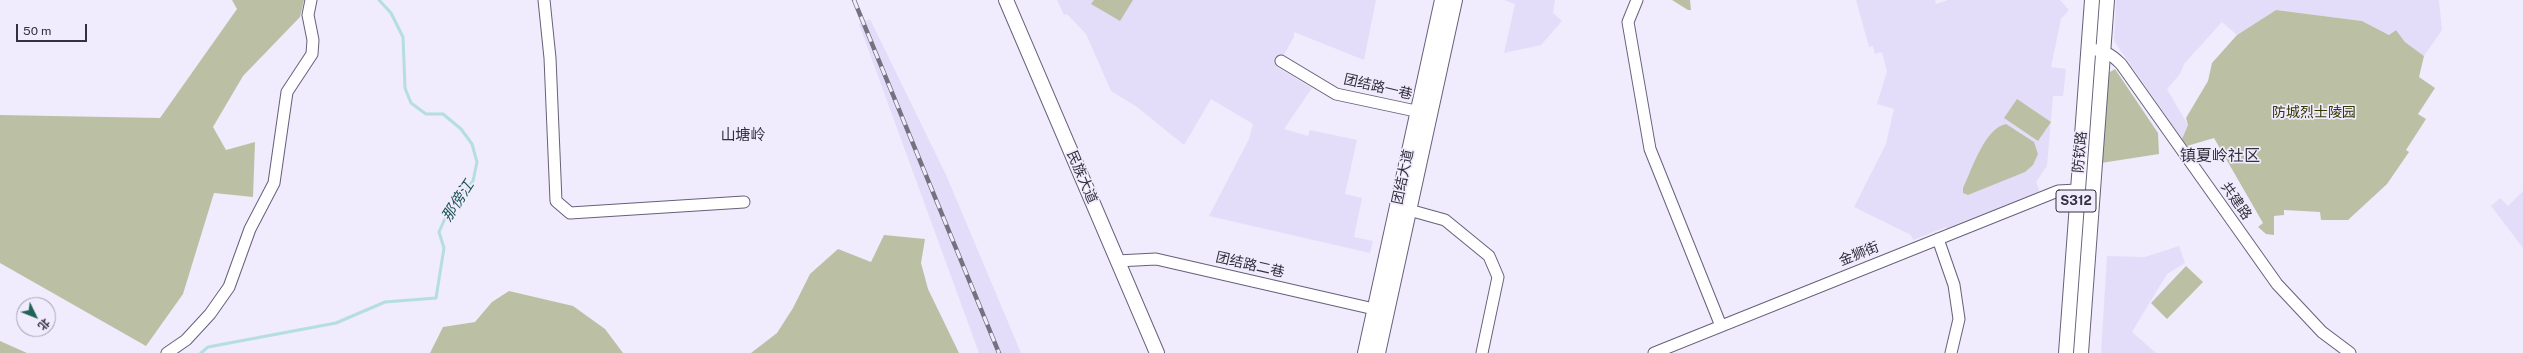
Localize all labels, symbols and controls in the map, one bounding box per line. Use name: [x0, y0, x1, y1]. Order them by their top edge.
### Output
scale bar: [18, 16, 89, 42]
text: 50 m: [23, 24, 51, 38]
street label: 团结路一巷: [1342, 71, 1414, 103]
park label: 防城烈士陵园: [2272, 105, 2356, 121]
district label: 山塘岭: [721, 126, 765, 144]
street label: 防钦路: [2070, 130, 2090, 174]
district label: 镇夏岭社区: [2180, 146, 2260, 166]
street label: 民族大道: [1063, 148, 1101, 206]
street label: 团结大道: [1389, 148, 1417, 206]
water label: 那傍江: [438, 177, 478, 225]
street label: 共建路: [2217, 179, 2255, 223]
road number: S312: [2056, 190, 2096, 212]
street label: 金狮街: [1836, 238, 1882, 270]
street label: 团结路二巷: [1214, 249, 1286, 281]
north arrow: [16, 297, 56, 337]
text: 北: [36, 316, 52, 333]

